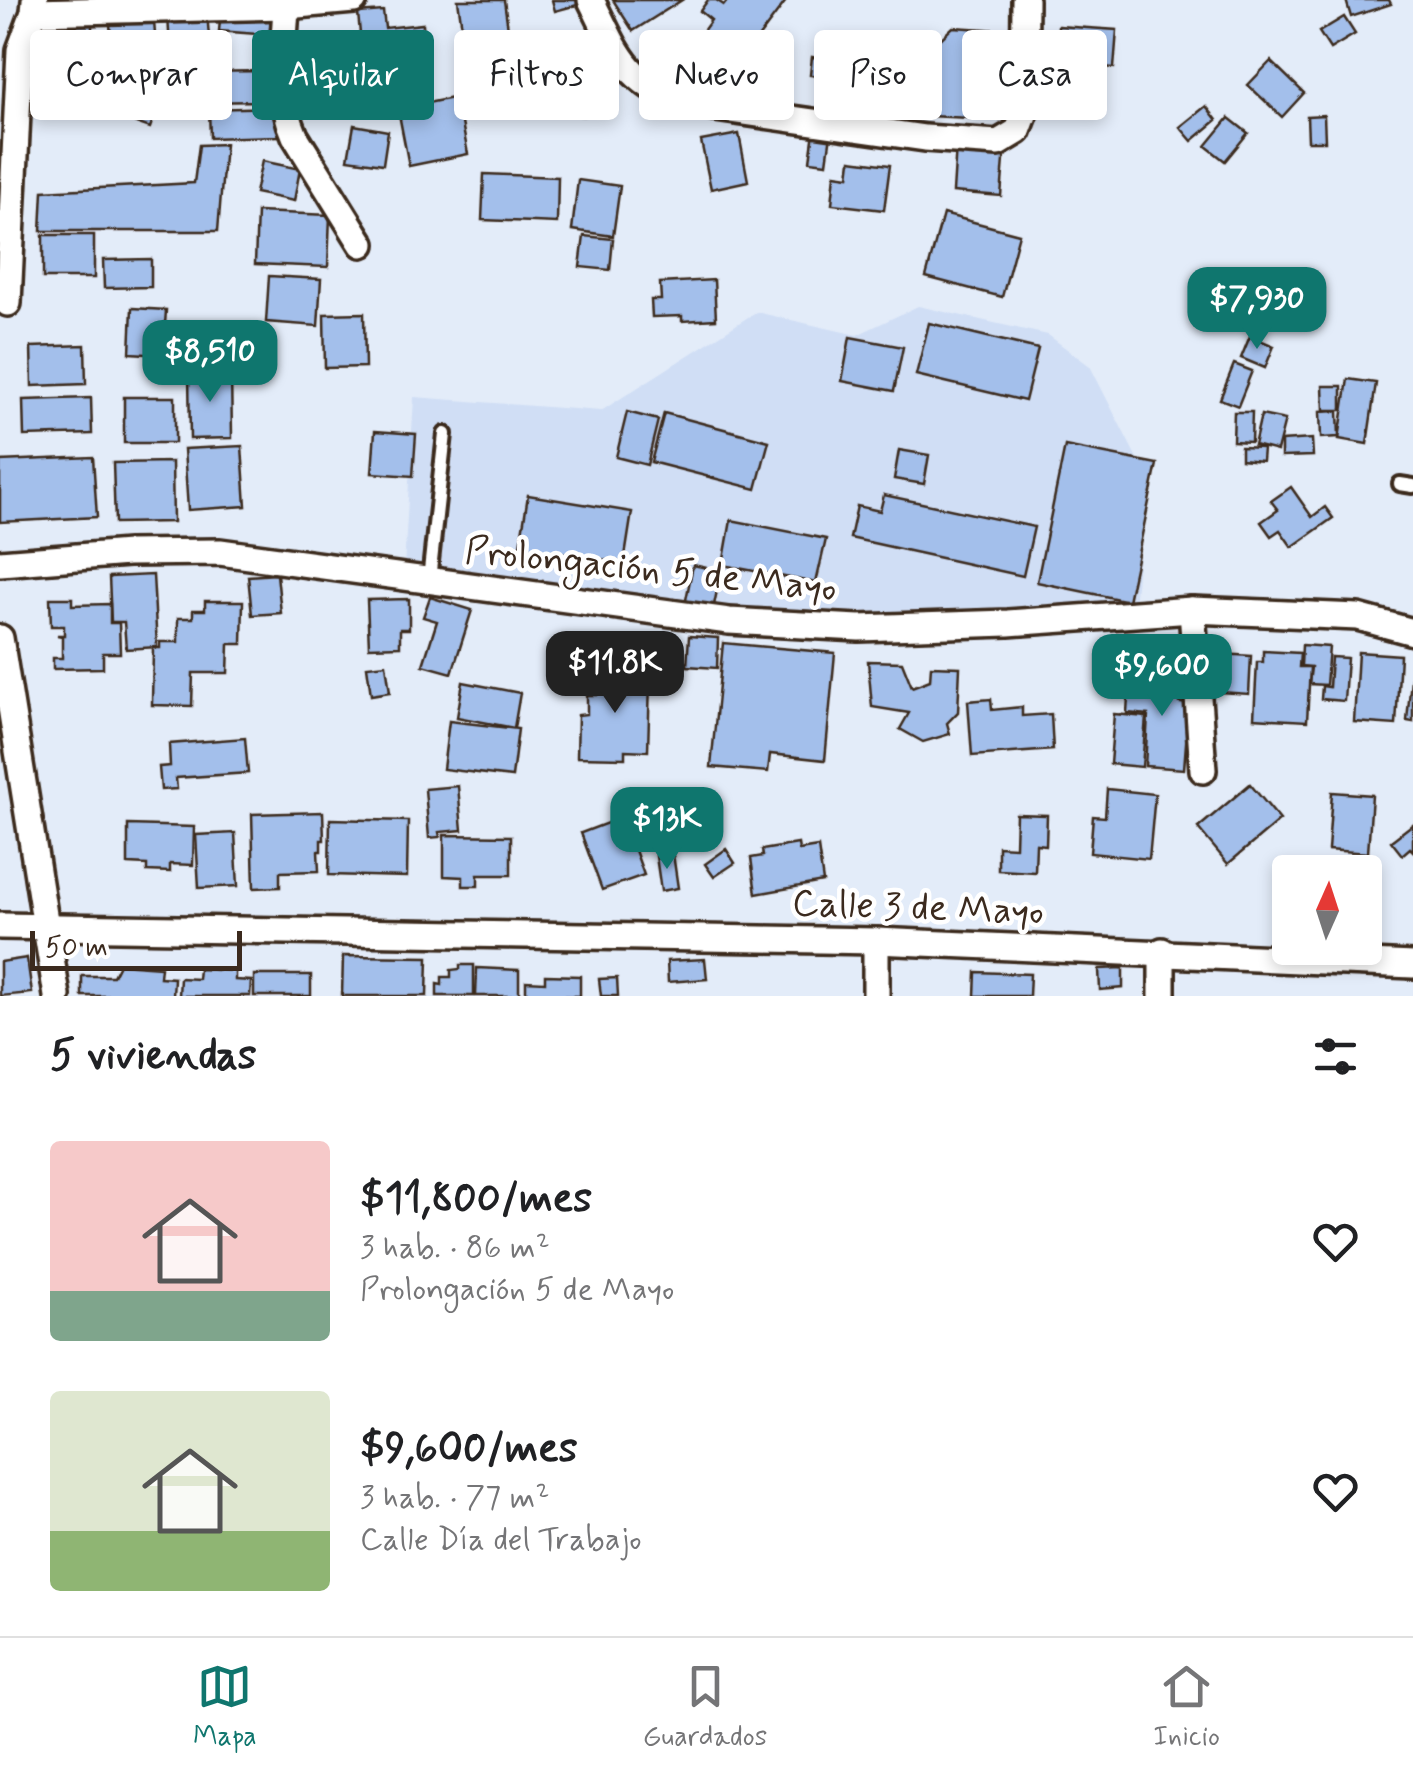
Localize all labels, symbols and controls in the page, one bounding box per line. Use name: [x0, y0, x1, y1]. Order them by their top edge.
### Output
chip: Comprar: [30, 30, 232, 120]
chip: Alquilar: [252, 30, 434, 120]
chip: Filtros: [454, 30, 619, 120]
chip: Nuevo: [639, 30, 794, 120]
chip: Piso: [814, 30, 942, 120]
chip: Casa: [962, 30, 1107, 120]
pin: $7,930: [1176, 267, 1338, 352]
text: $7,930: [1209, 278, 1305, 320]
pin: $8,510: [129, 320, 291, 405]
text: $8,510: [164, 331, 256, 373]
street label: Prolongación 5 de Mayo: [462, 527, 839, 618]
pin: $11.8K: [534, 631, 696, 716]
pin: $9,600: [1081, 634, 1243, 719]
text: $11.8K: [568, 642, 662, 684]
text: $9,600: [1114, 645, 1210, 687]
pin: $13K: [608, 787, 726, 872]
text: $13K: [632, 798, 702, 840]
north arrow: [1272, 855, 1382, 965]
map controls: [1272, 855, 1382, 965]
street label: Calle 3 de Mayo: [791, 880, 1045, 937]
scale bar: [30, 926, 242, 970]
text: 50 m: [45, 930, 108, 967]
text: 5 viviendas: [50, 1029, 257, 1084]
icon: filters: [1308, 1029, 1363, 1084]
text: $11,800/mes: [360, 1172, 592, 1227]
icon: home: [130, 1181, 250, 1301]
icon: heart: [1308, 1214, 1363, 1269]
text: 3 hab. · 86 m²: [360, 1227, 550, 1269]
text: Prolongación 5 de Mayo: [360, 1269, 674, 1311]
text: $9,600/mes: [360, 1422, 578, 1477]
icon: home: [130, 1431, 250, 1551]
icon: heart: [1308, 1464, 1363, 1519]
text: 3 hab. · 77 m²: [360, 1477, 549, 1519]
text: Calle Día del Trabajo: [360, 1519, 642, 1561]
tab: Mapa: [193, 1659, 257, 1756]
tab: Guardados: [643, 1659, 767, 1756]
tab: Inicio: [1153, 1659, 1220, 1756]

